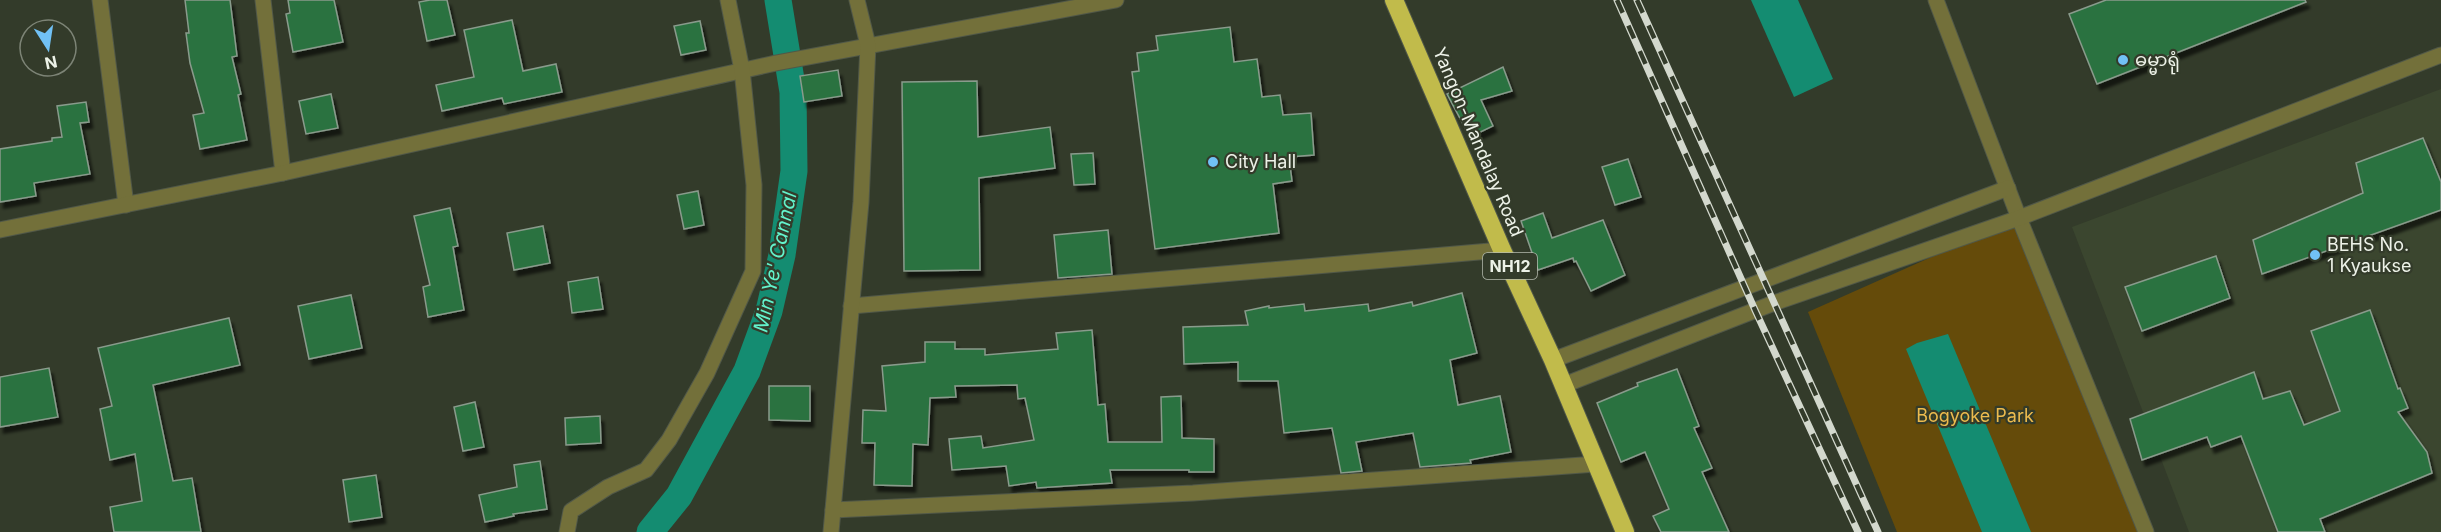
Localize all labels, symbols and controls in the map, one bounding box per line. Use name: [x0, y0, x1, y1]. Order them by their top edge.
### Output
north arrow: [18, 18, 78, 78]
street label: Yangon-Mandalay Road: [1429, 44, 1528, 240]
place label: ဓမ္မာရုံ: [2135, 49, 2180, 75]
text: N: [43, 52, 59, 74]
marker: ဓမ္မာရုံ: [2116, 53, 2130, 67]
place label: City Hall: [1225, 151, 1296, 172]
marker: City Hall: [1206, 155, 1220, 169]
water label: Min Ye' Cannal: [748, 189, 802, 334]
place label: BEHS No. 1 Kyaukse: [2327, 234, 2411, 276]
marker: BEHS No. 1 Kyaukse: [2308, 248, 2322, 262]
road number: NH12: [1483, 253, 1537, 279]
park label: Bogyoke Park: [1916, 405, 2034, 426]

